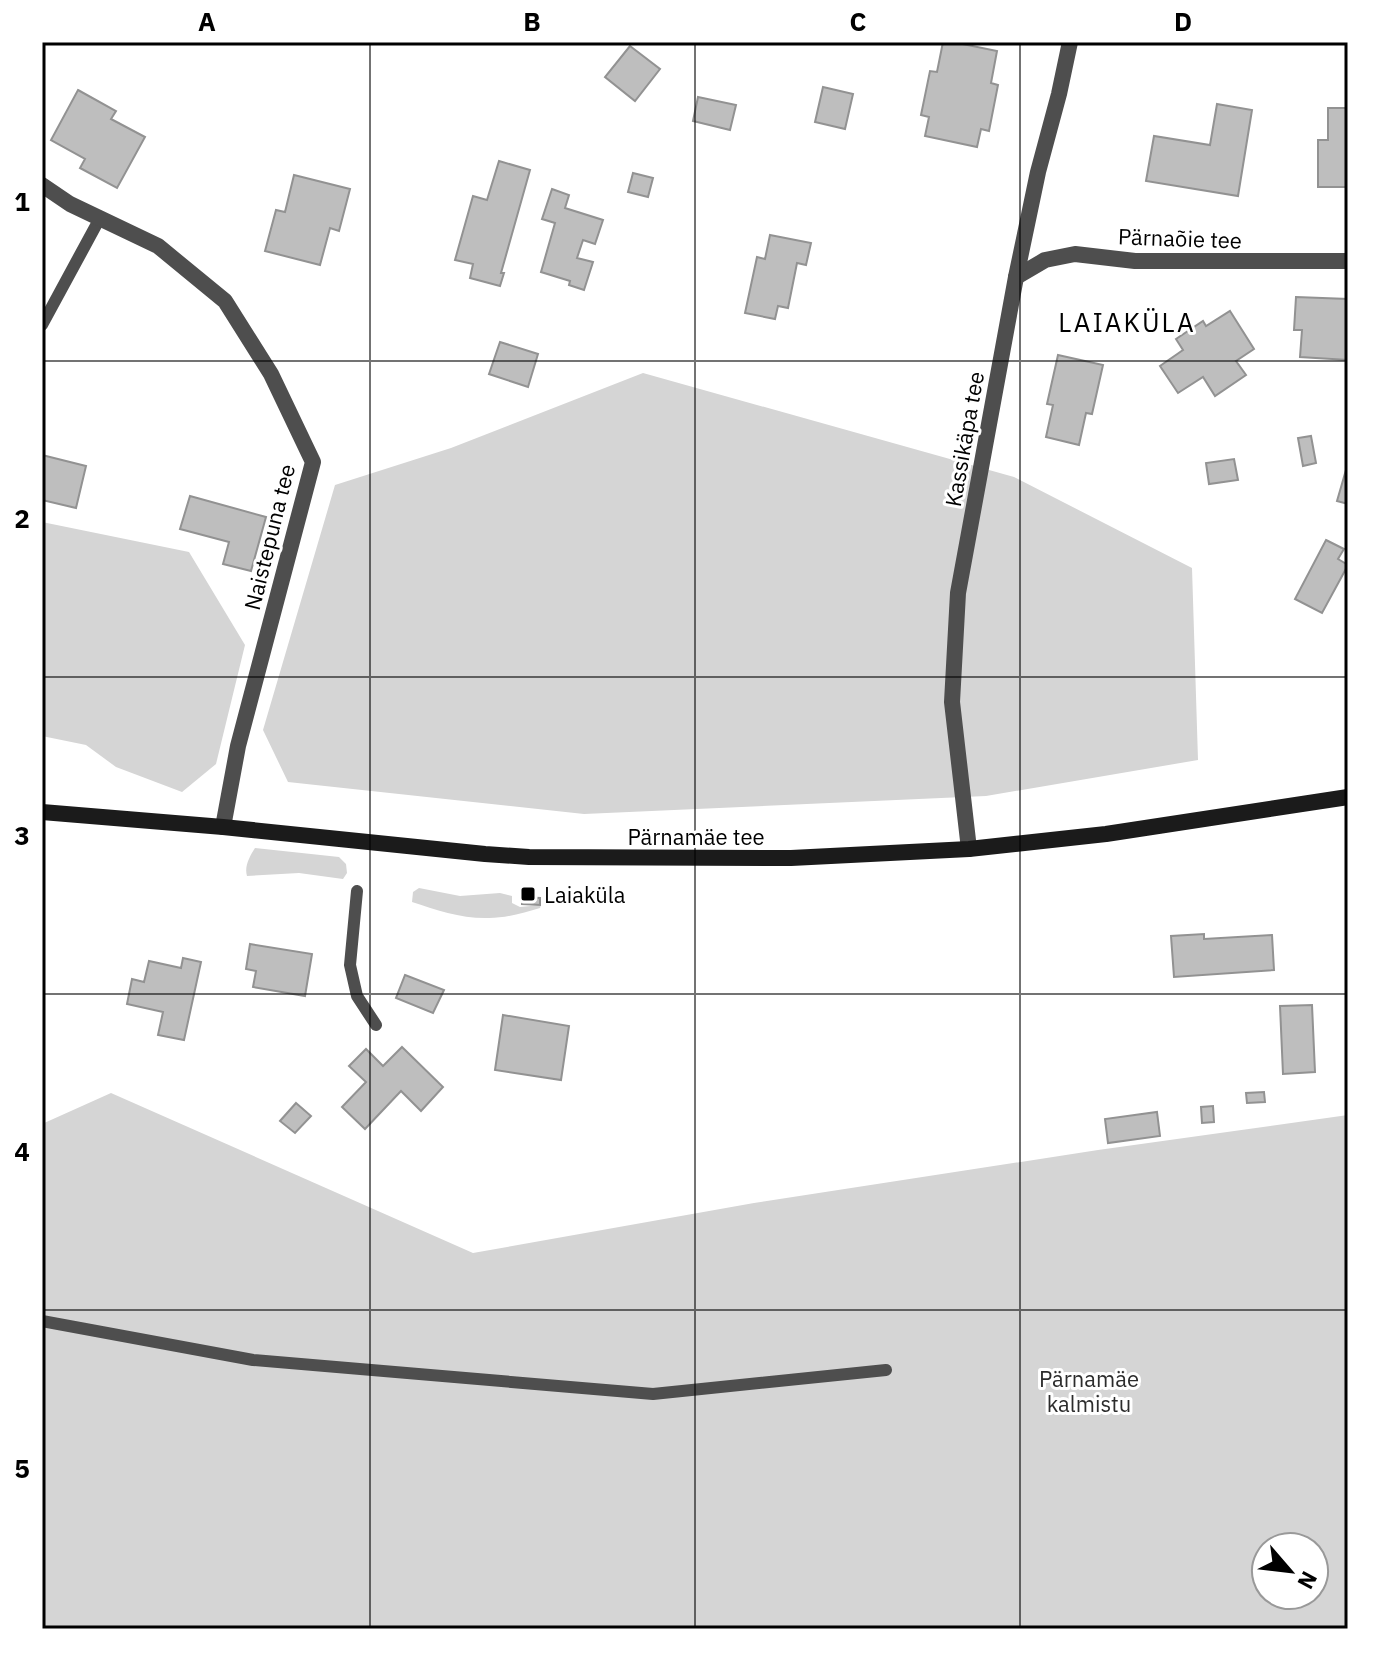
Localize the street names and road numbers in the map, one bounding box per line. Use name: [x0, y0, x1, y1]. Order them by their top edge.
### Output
street label: Pärnaõie tee: [1118, 221, 1242, 255]
street label: Kassikäpa tee: [938, 369, 990, 509]
street label: Naistepuna tee: [237, 461, 301, 613]
street label: Pärnamäe tee: [627, 822, 765, 851]

